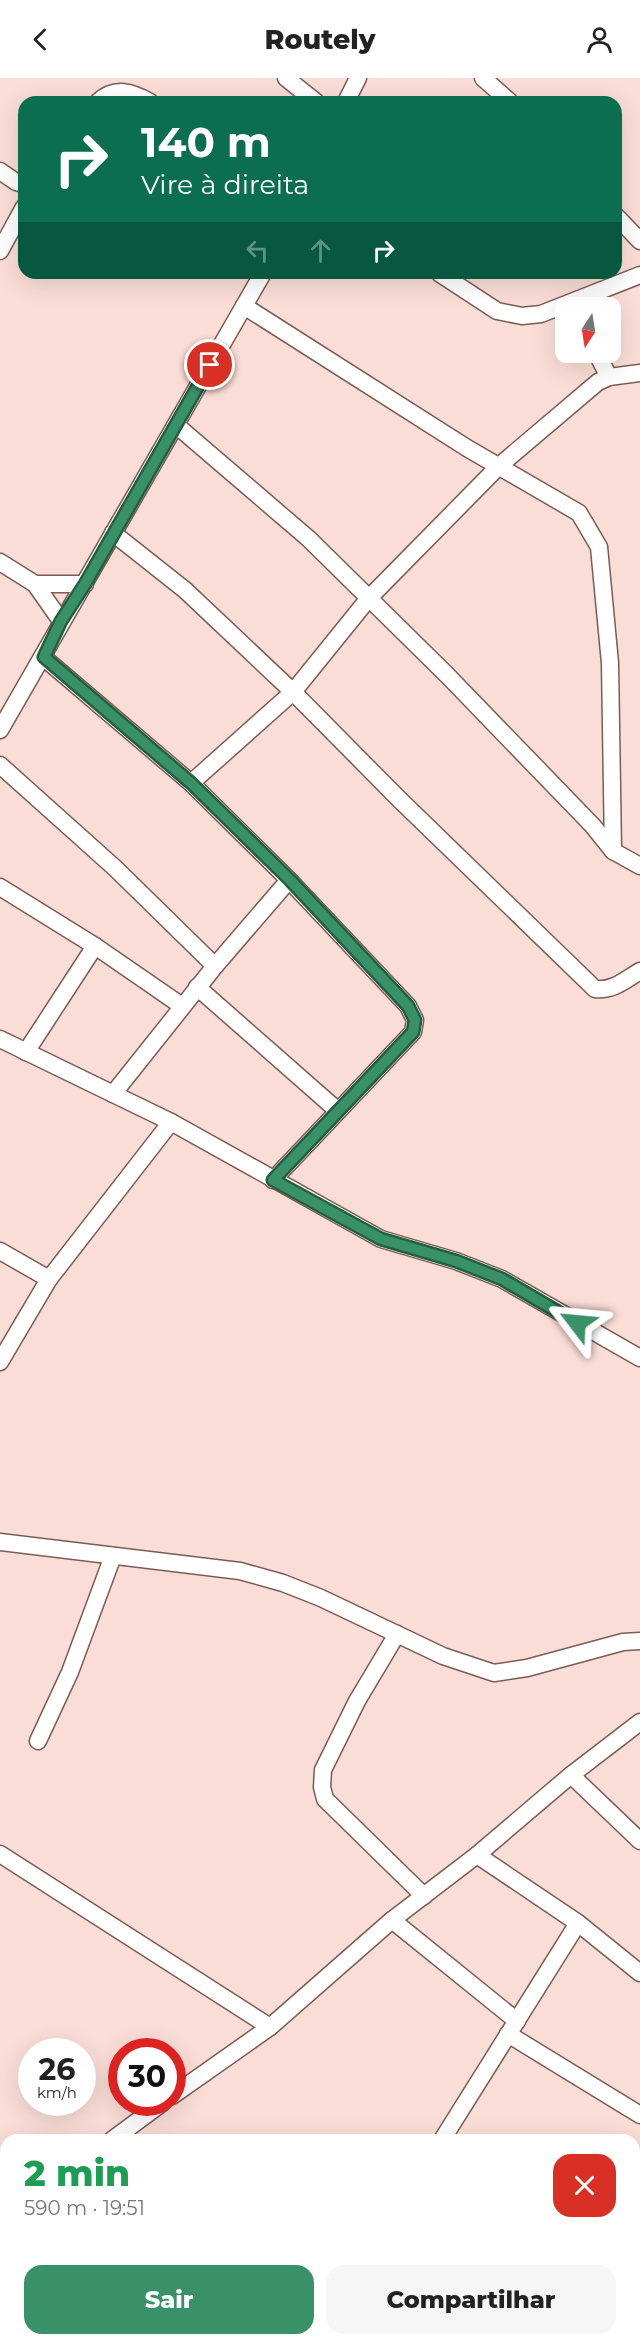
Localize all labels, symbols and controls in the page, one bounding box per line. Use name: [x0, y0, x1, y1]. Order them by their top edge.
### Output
icon: back: [24, 23, 57, 56]
text: Routely: [265, 23, 375, 56]
icon: person: [583, 23, 616, 56]
text: 140 m: [141, 116, 271, 168]
icon: right: [42, 120, 120, 198]
text: Vire à direita: [141, 168, 309, 201]
icon: left: [241, 234, 274, 267]
icon: ahead: [304, 234, 337, 267]
icon: right: [367, 234, 400, 267]
north arrow: [555, 297, 621, 363]
map controls: [555, 297, 621, 363]
pin: [184, 339, 235, 390]
icon: arrive: [193, 348, 226, 381]
position arrow: [545, 1291, 609, 1355]
speed limit sign: 30: [108, 2038, 186, 2116]
text: 26: [39, 2051, 75, 2088]
text: km/h: [37, 2083, 77, 2102]
text: 2 min: [24, 2151, 130, 2195]
button: close: [553, 2154, 616, 2217]
text: 590 m · 19:51: [24, 2196, 145, 2220]
button: Sair: [24, 2265, 314, 2334]
button: Compartilhar: [326, 2265, 616, 2334]

